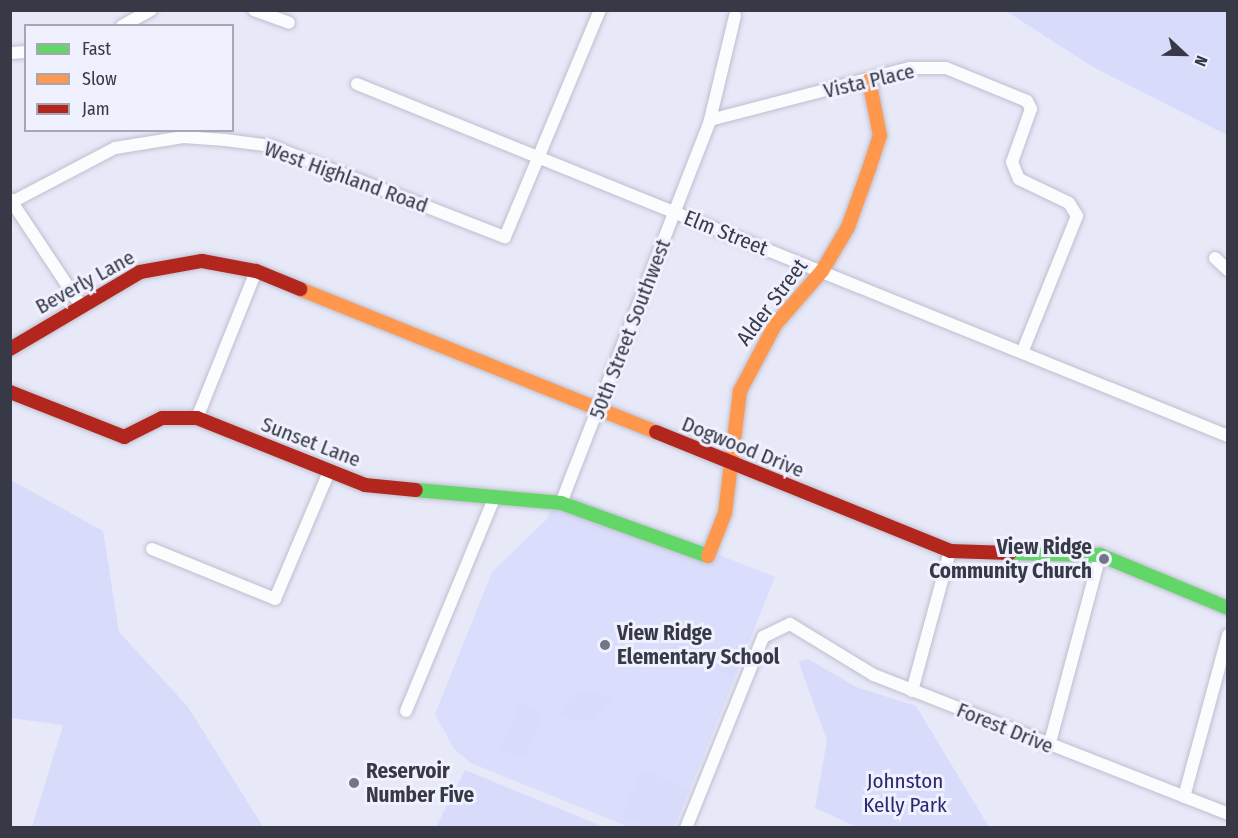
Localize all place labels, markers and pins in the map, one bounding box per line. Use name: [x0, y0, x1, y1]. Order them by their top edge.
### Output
place label: View Ridge Community Church: [929, 534, 1092, 584]
marker: View Ridge Community Church: [1097, 552, 1111, 566]
place label: View Ridge Elementary School: [617, 620, 780, 670]
marker: View Ridge Elementary School: [598, 638, 612, 652]
place label: Reservoir Number Five: [366, 758, 474, 808]
marker: Reservoir Number Five: [347, 776, 361, 790]

